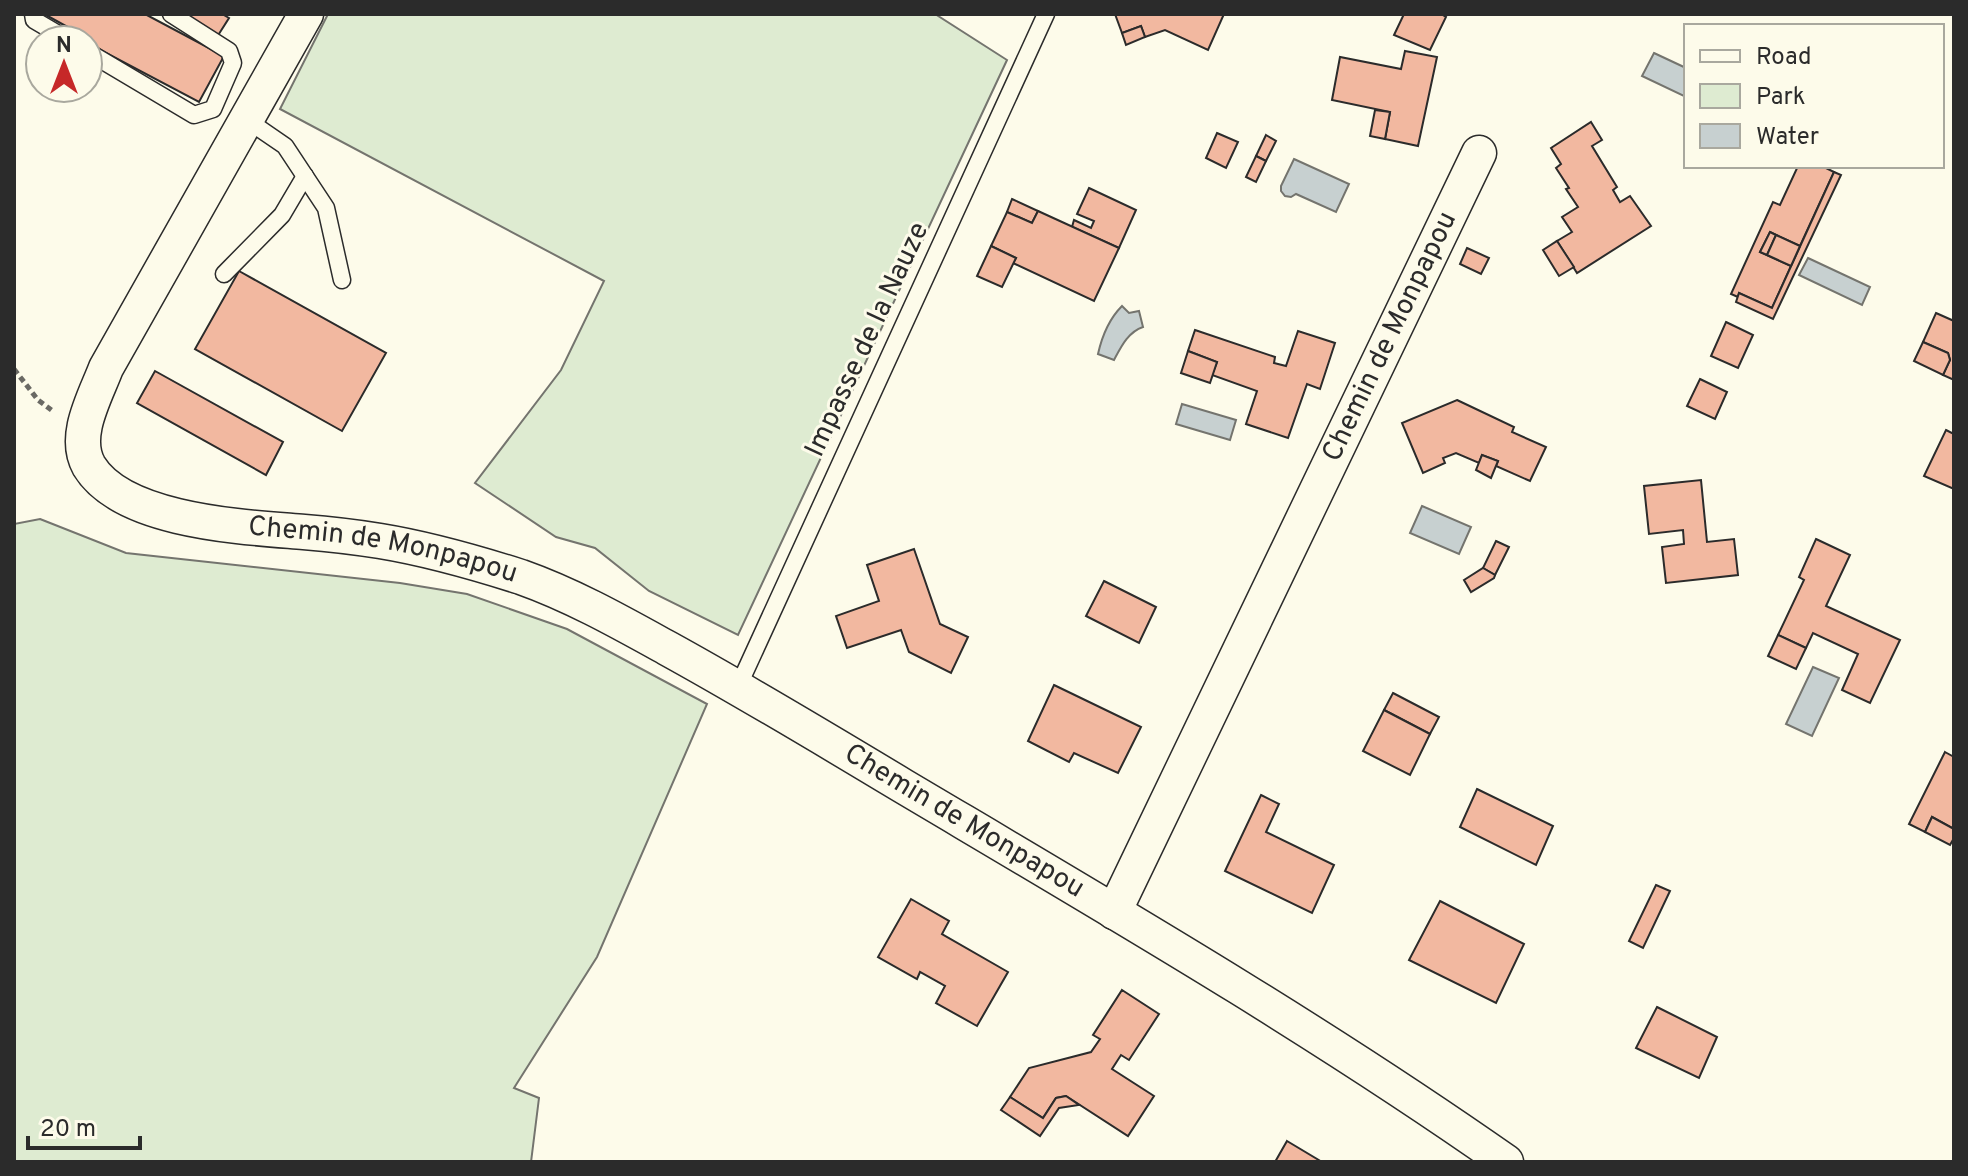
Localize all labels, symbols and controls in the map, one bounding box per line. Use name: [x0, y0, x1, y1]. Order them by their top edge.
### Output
north arrow: [24, 24, 104, 104]
legend: [1684, 24, 1944, 168]
text: N: [56, 33, 72, 60]
text: Road: [1756, 43, 1812, 73]
text: Park: [1756, 83, 1806, 113]
text: Water: [1756, 123, 1819, 153]
street label: Chemin de Monpapou: [1315, 206, 1466, 468]
street label: Impasse de la Nauze: [798, 217, 938, 463]
street label: Chemin de Monpapou: [247, 509, 522, 593]
street label: Chemin de Monpapou: [837, 736, 1090, 907]
scale bar: [28, 1100, 140, 1150]
text: 20 m: [40, 1115, 96, 1145]

